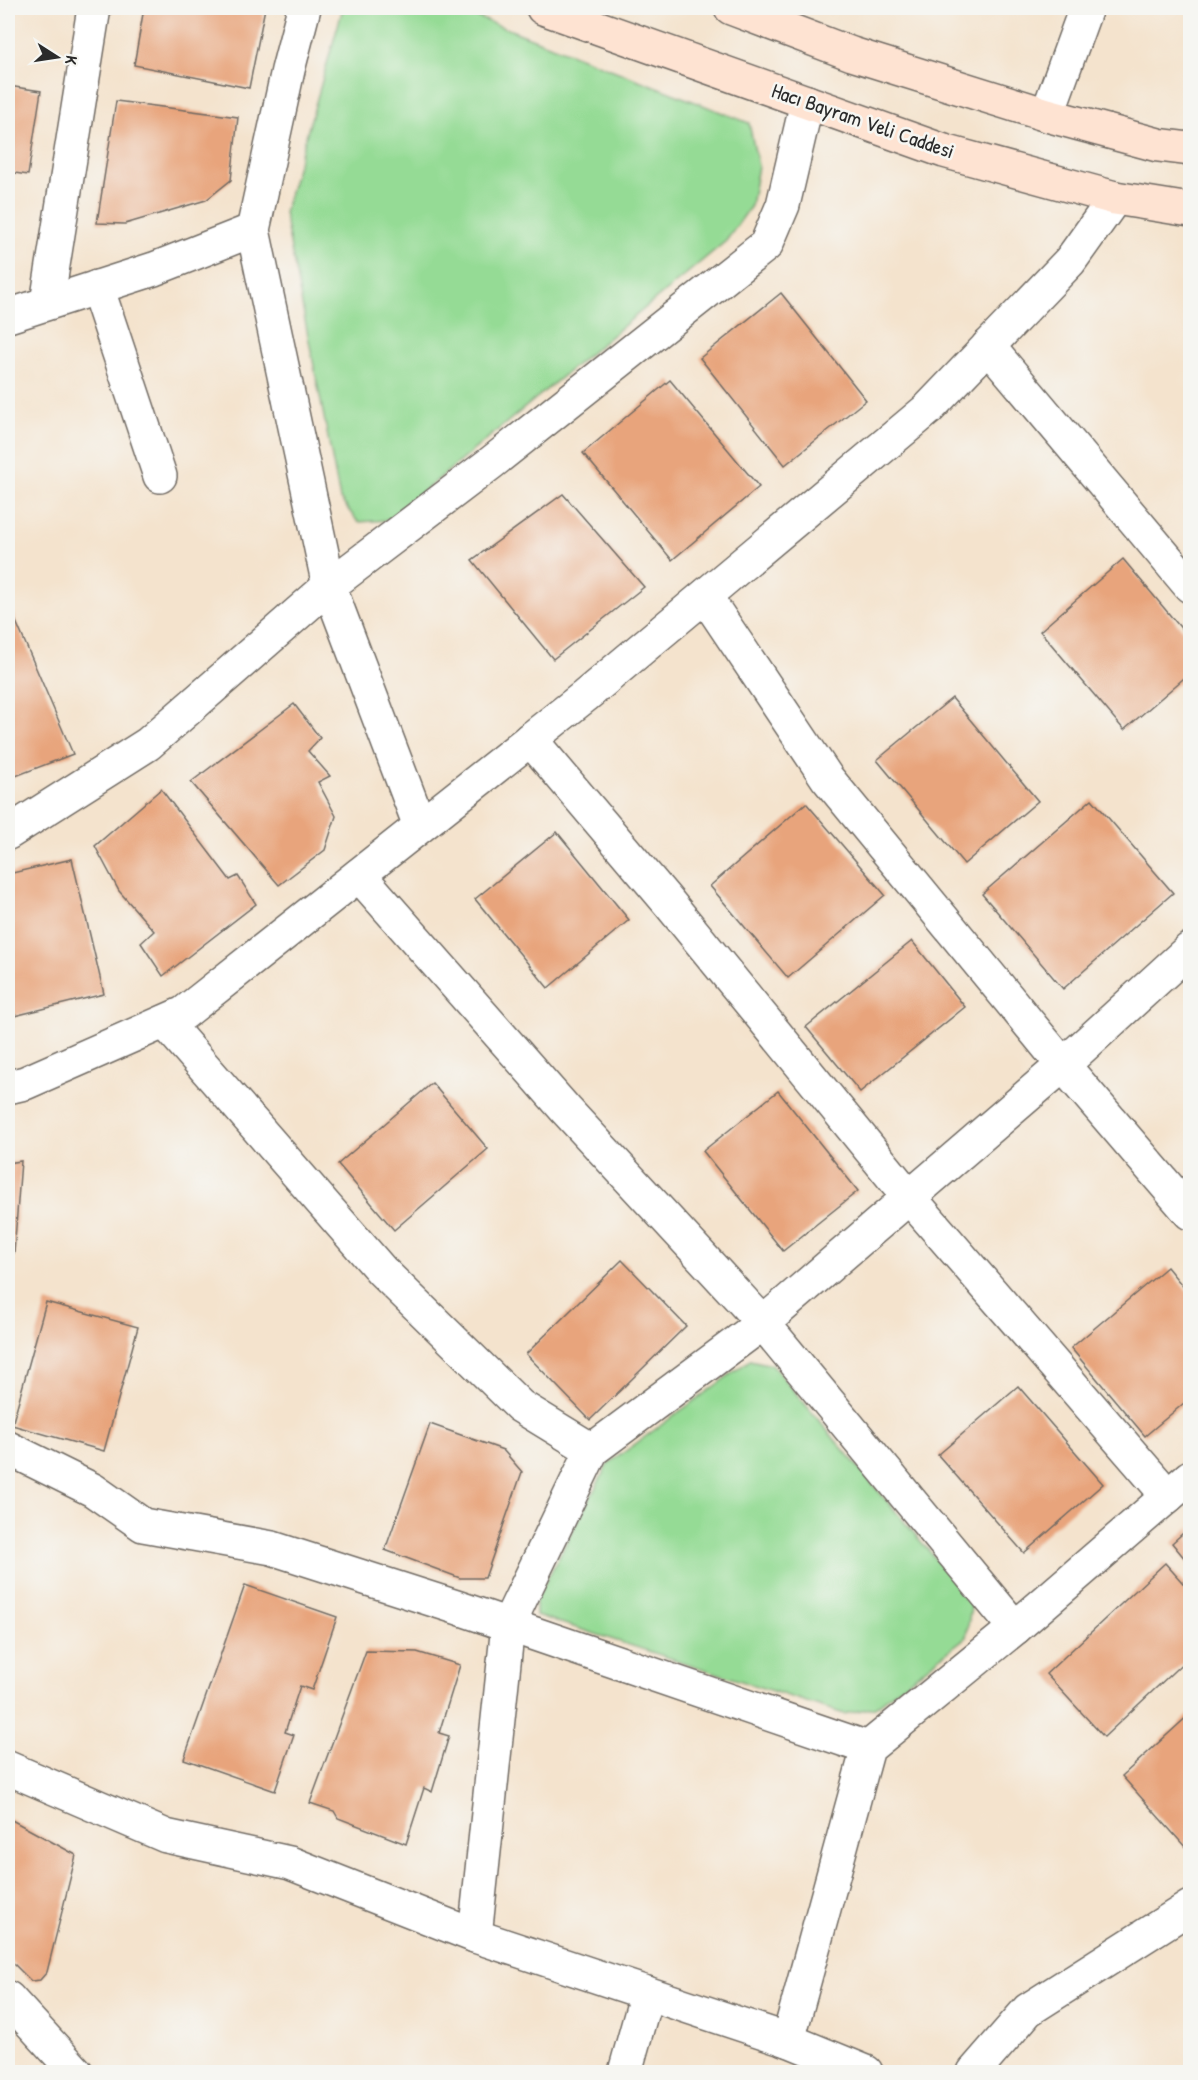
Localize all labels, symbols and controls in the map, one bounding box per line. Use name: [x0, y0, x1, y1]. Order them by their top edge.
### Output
north arrow: [27, 27, 87, 87]
text: K: [60, 54, 83, 67]
street label: Hacı Bayram Veli Caddesi: [768, 76, 958, 165]

